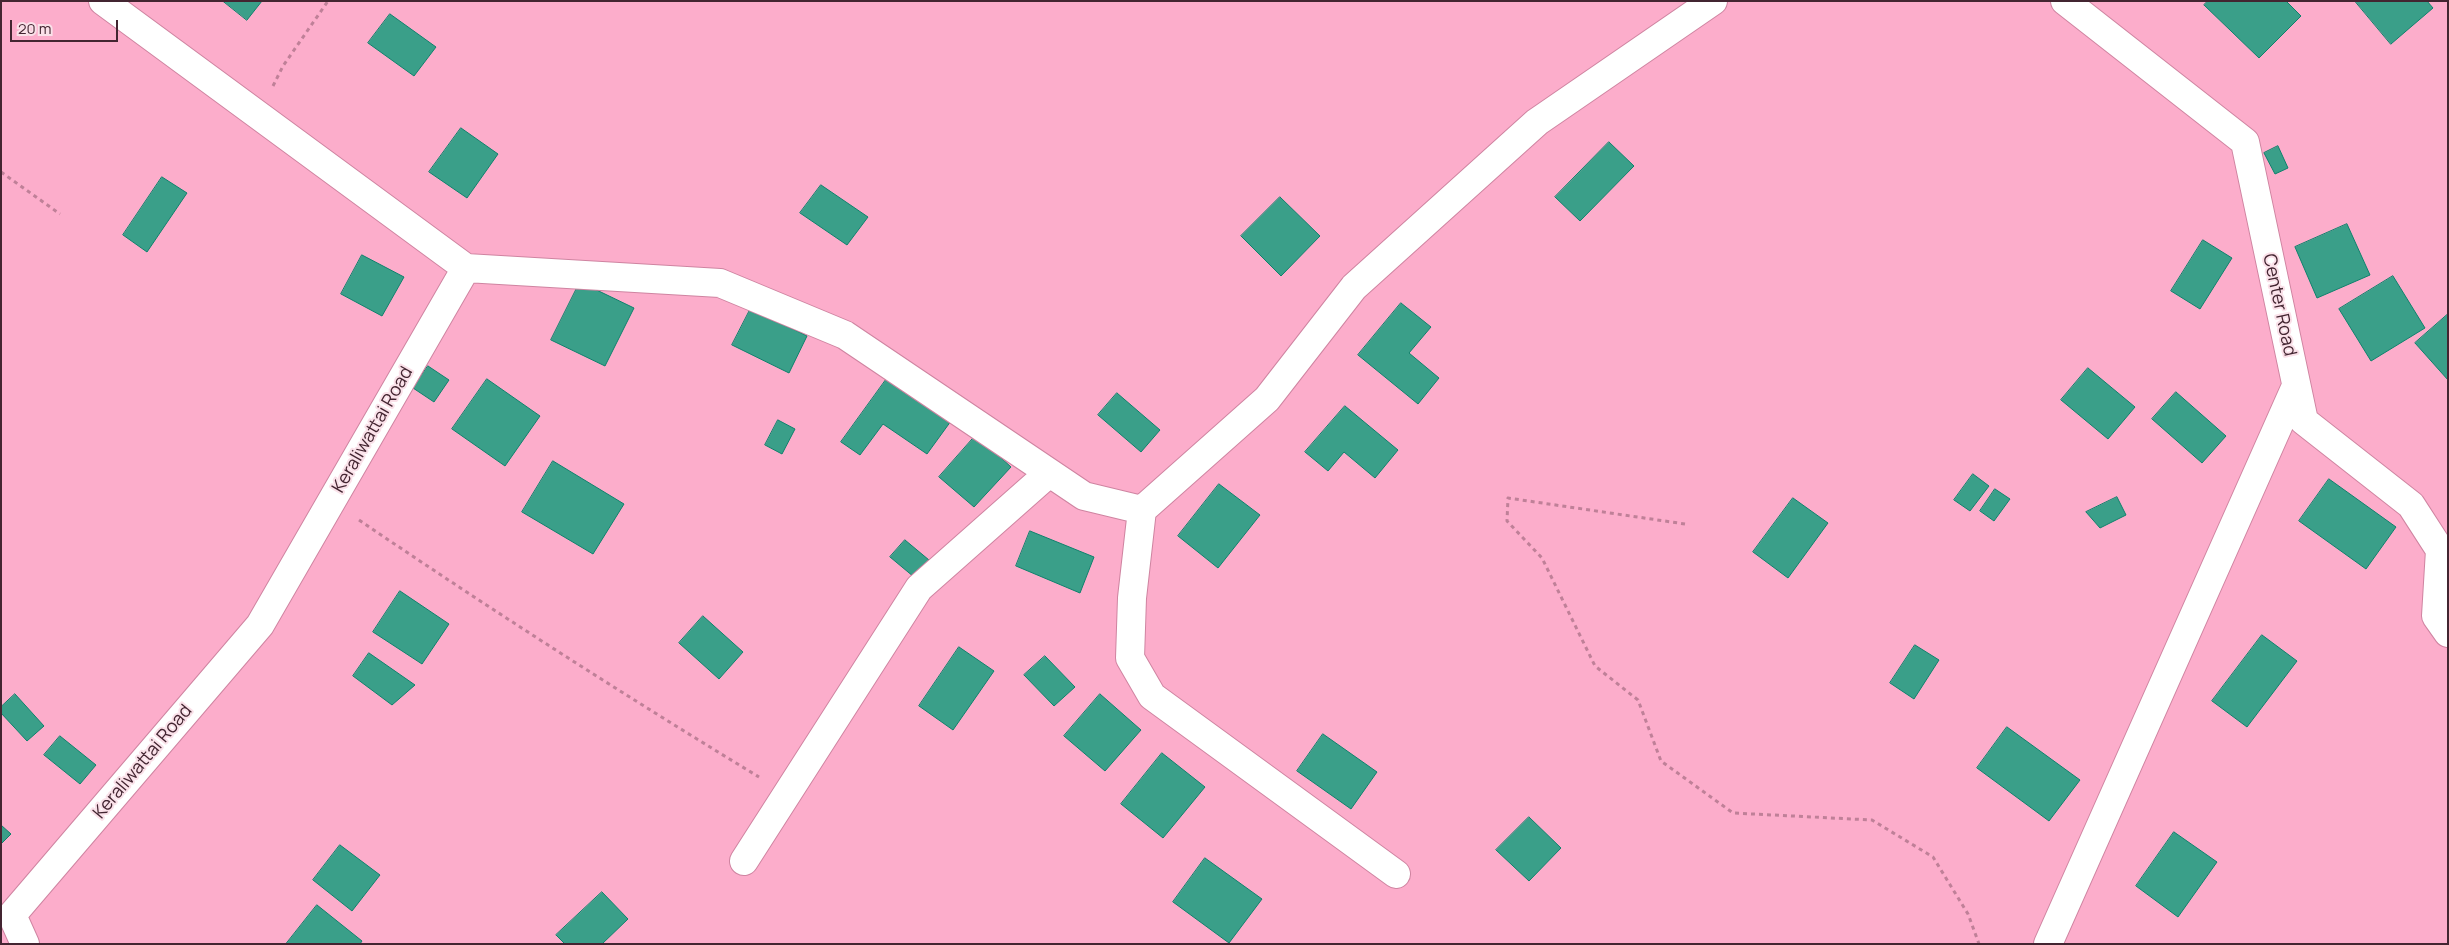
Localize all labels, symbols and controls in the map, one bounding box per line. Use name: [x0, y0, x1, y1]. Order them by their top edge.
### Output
scale bar: [12, 10, 120, 42]
text: 20 m: [18, 18, 51, 39]
street label: Center Road: [2258, 252, 2300, 358]
street label: Keraliwattai Road: [328, 363, 418, 497]
street label: Keraliwattai Road: [89, 701, 197, 823]

